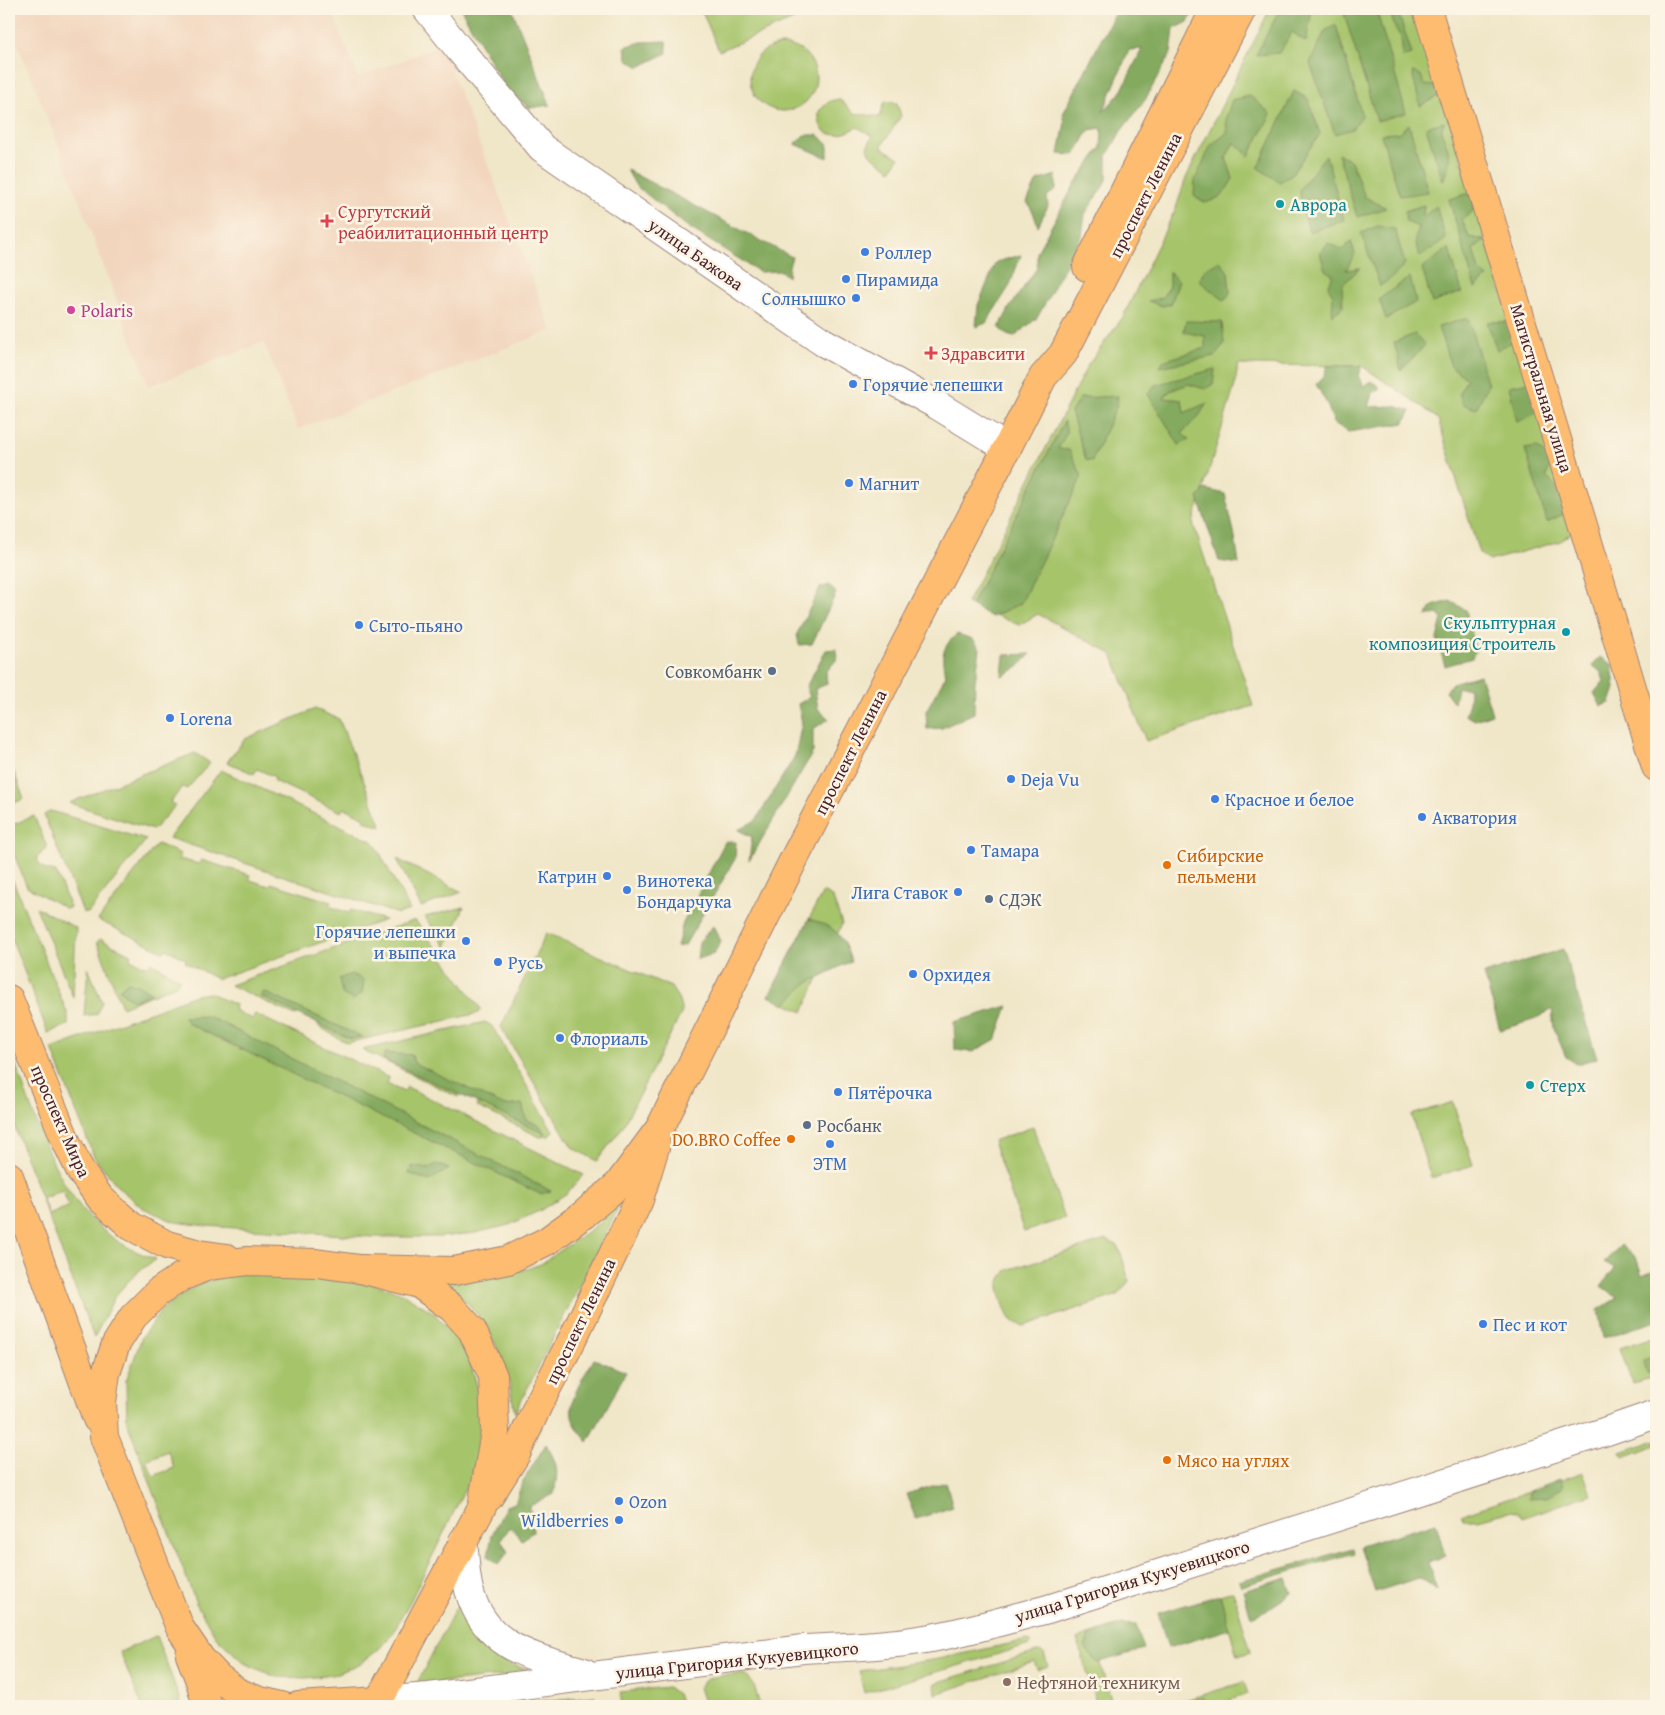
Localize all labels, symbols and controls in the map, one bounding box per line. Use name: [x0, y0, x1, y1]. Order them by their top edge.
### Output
street label: проспект Ленина: [1102, 127, 1188, 262]
place label: Аврора: [1290, 191, 1347, 218]
place label: Сургутский реабилитационный центр: [338, 198, 549, 246]
marker: Аврора: [1274, 198, 1286, 210]
street label: улица Бажова: [642, 211, 750, 297]
marker: Сургутский реабилитационный центр: [320, 214, 334, 228]
place label: Роллер: [875, 239, 932, 266]
marker: Роллер: [859, 246, 871, 258]
place label: Пирамида: [856, 266, 939, 293]
marker: Пирамида: [840, 273, 852, 285]
place label: Солнышко: [762, 285, 846, 312]
marker: Солнышко: [850, 292, 862, 304]
place label: Polaris: [81, 297, 133, 324]
street label: Магистральная улица: [1503, 300, 1581, 476]
marker: Polaris: [65, 304, 77, 316]
place label: Здравсити: [941, 340, 1026, 367]
marker: Здравсити: [925, 347, 937, 359]
place label: Горячие лепешки: [863, 371, 1003, 398]
marker: Горячие лепешки: [847, 378, 859, 390]
place label: Магнит: [859, 470, 919, 497]
marker: Магнит: [843, 477, 855, 489]
place label: Скульптурная композиция Строитель: [1369, 609, 1556, 657]
place label: Сыто-пьяно: [369, 612, 463, 639]
marker: Сыто-пьяно: [353, 619, 365, 631]
marker: Скульптурная композиция Строитель: [1560, 626, 1572, 638]
place label: Совкомбанк: [665, 658, 763, 685]
marker: Совкомбанк: [766, 665, 778, 677]
street label: проспект Ленина: [807, 684, 893, 819]
place label: Lorena: [180, 705, 233, 732]
marker: Lorena: [164, 712, 176, 724]
place label: Deja Vu: [1021, 766, 1079, 793]
marker: Deja Vu: [1005, 773, 1017, 785]
place label: Красное и белое: [1225, 786, 1354, 813]
marker: Красное и белое: [1209, 793, 1221, 805]
place label: Акватория: [1432, 804, 1517, 831]
marker: Акватория: [1416, 811, 1428, 823]
place label: Тамара: [981, 837, 1040, 864]
place label: Сибирские пельмени: [1177, 842, 1264, 890]
marker: Тамара: [965, 844, 977, 856]
marker: Сибирские пельмени: [1161, 859, 1173, 871]
place label: Катрин: [538, 863, 597, 890]
place label: Винотека Бондарчука: [637, 867, 732, 915]
marker: Катрин: [601, 870, 613, 882]
place label: Лига Ставок: [851, 879, 949, 906]
marker: Винотека Бондарчука: [621, 884, 633, 896]
marker: Лига Ставок: [952, 886, 964, 898]
place label: СДЭК: [999, 886, 1042, 913]
marker: СДЭК: [983, 893, 995, 905]
place label: Горячие лепешки и выпечка: [316, 918, 456, 966]
marker: Горячие лепешки и выпечка: [460, 935, 472, 947]
place label: Русь: [508, 949, 543, 976]
marker: Русь: [492, 956, 504, 968]
place label: Орхидея: [923, 961, 991, 988]
marker: Орхидея: [907, 968, 919, 980]
place label: Флориаль: [570, 1025, 648, 1052]
marker: Флориаль: [554, 1032, 566, 1044]
street label: проспект Мира: [24, 1060, 98, 1182]
place label: Стерх: [1540, 1072, 1587, 1099]
place label: Пятёрочка: [848, 1079, 933, 1106]
marker: Стерх: [1524, 1079, 1536, 1091]
marker: Пятёрочка: [832, 1086, 844, 1098]
place label: Росбанк: [817, 1112, 882, 1139]
marker: Росбанк: [801, 1119, 813, 1131]
place label: DO.BRO Coffee: [672, 1126, 781, 1153]
marker: DO.BRO Coffee: [785, 1133, 797, 1145]
marker: ЭТМ: [824, 1138, 836, 1150]
place label: ЭТМ: [813, 1150, 847, 1177]
street label: проспект Ленина: [538, 1253, 623, 1389]
place label: Пес и кот: [1493, 1311, 1567, 1338]
marker: Пес и кот: [1477, 1318, 1489, 1330]
place label: Мясо на углях: [1177, 1447, 1290, 1474]
marker: Мясо на углях: [1161, 1454, 1173, 1466]
place label: Ozon: [629, 1488, 667, 1515]
marker: Ozon: [613, 1495, 625, 1507]
place label: Wildberries: [521, 1507, 609, 1534]
marker: Wildberries: [613, 1514, 625, 1526]
street label: улица Григория Кукуевицкого: [1010, 1532, 1253, 1630]
street label: улица Григория Кукуевицкого: [613, 1634, 860, 1686]
place label: Нефтяной техникум: [1017, 1669, 1181, 1696]
marker: Нефтяной техникум: [1001, 1676, 1013, 1688]

